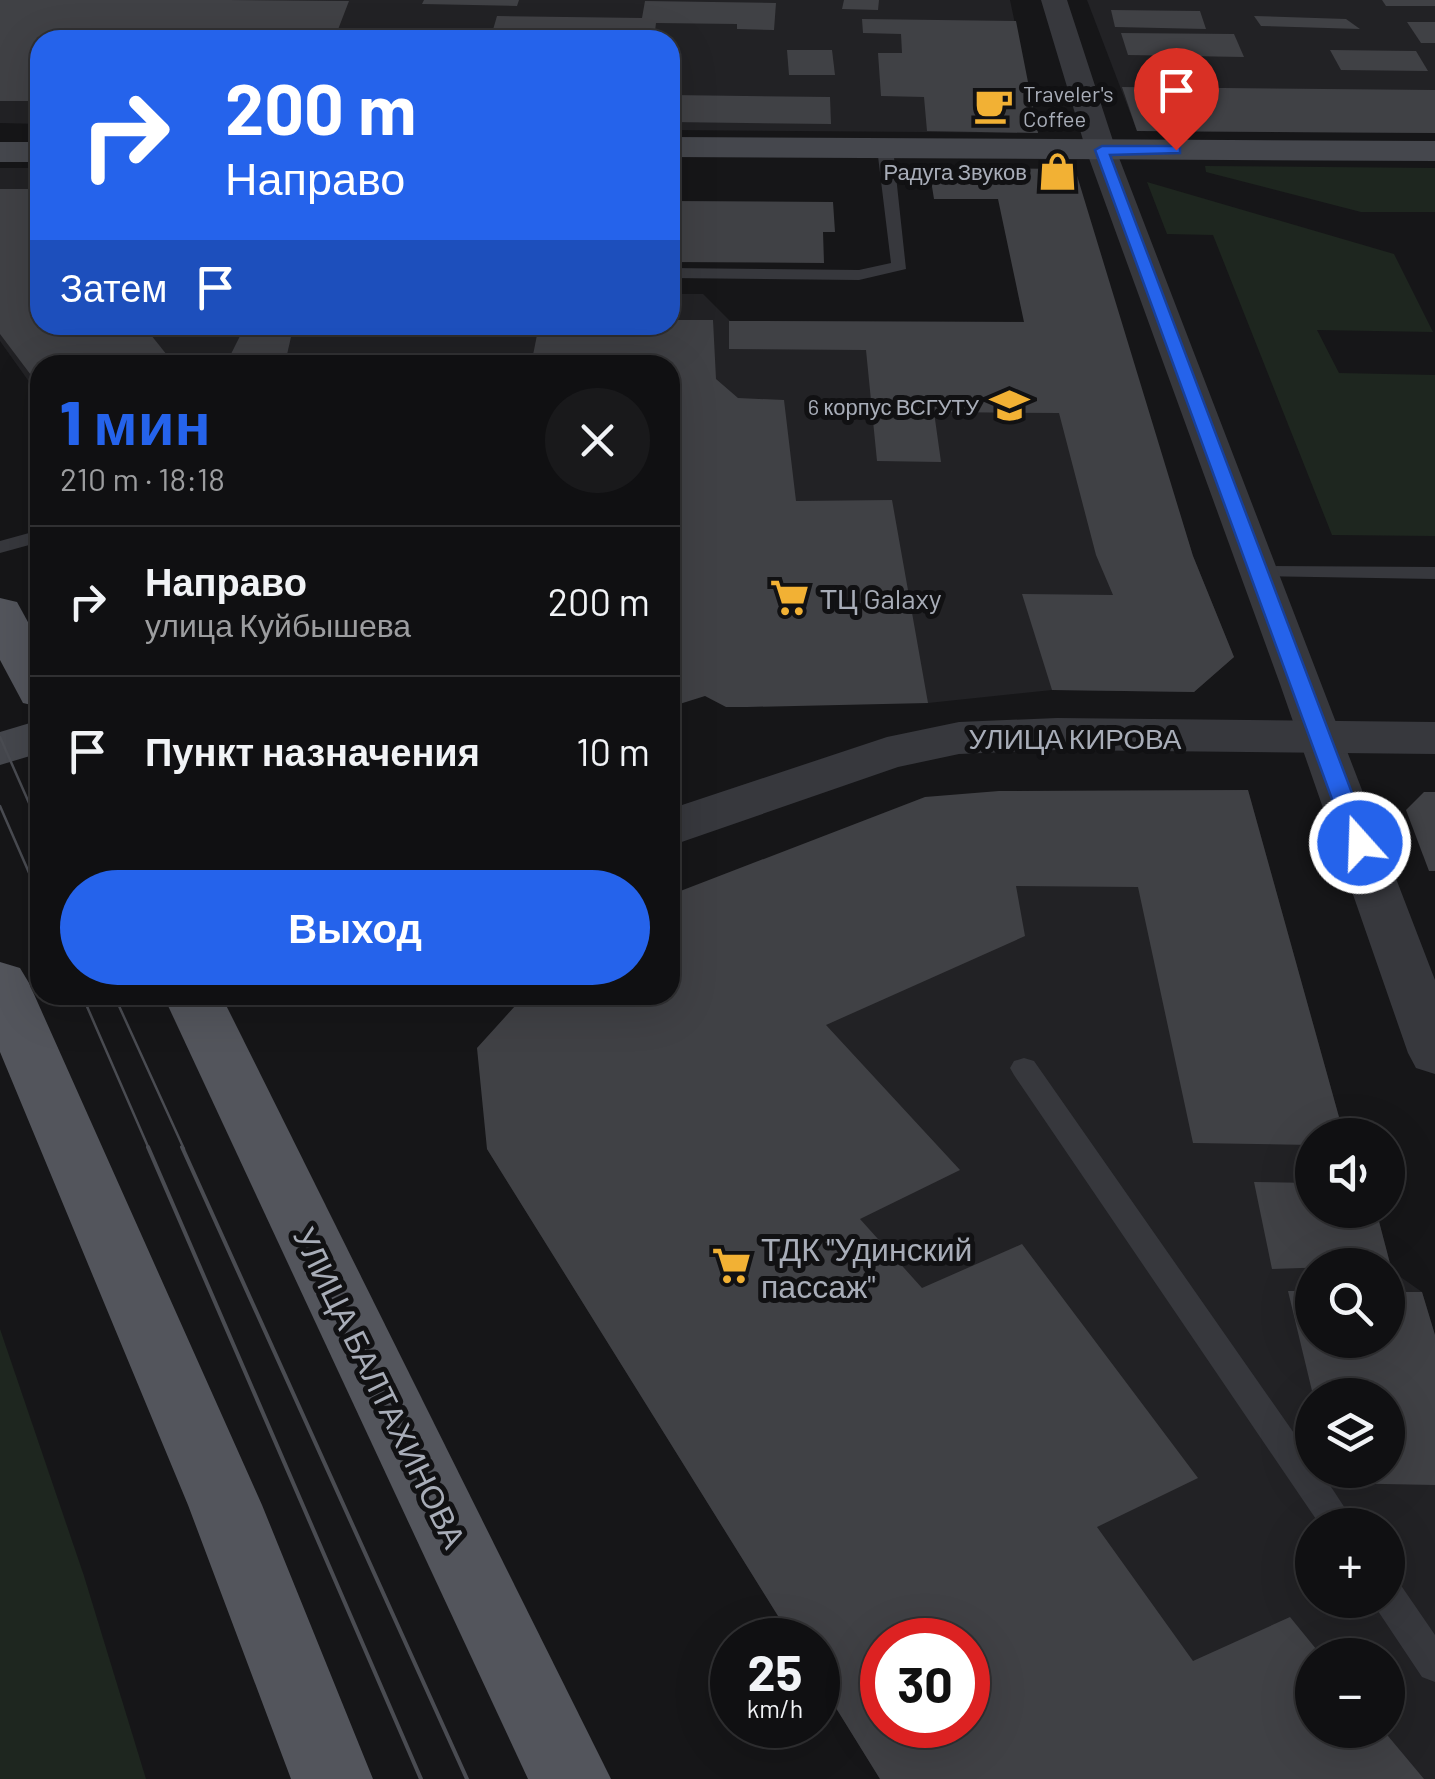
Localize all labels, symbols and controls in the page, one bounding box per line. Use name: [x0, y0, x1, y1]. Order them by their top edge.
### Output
pin: [1134, 48, 1219, 151]
icon: arrive: [1149, 63, 1204, 118]
text: 200 m: [225, 65, 416, 149]
icon: right: [60, 70, 190, 200]
place label: Traveler's Coffee: [1023, 80, 1114, 131]
cafe icon: Traveler's Coffee: [972, 85, 1014, 127]
text: Направо: [225, 150, 405, 204]
shop icon: Радуга Звуков: [1036, 150, 1078, 192]
place label: Радуга Звуков: [884, 158, 1027, 185]
icon: arrive: [188, 260, 243, 315]
text: Затем: [60, 264, 168, 310]
text: 1 мин: [60, 385, 211, 457]
school or university icon: 6 корпус ВСГУТУ: [988, 385, 1030, 427]
button: close: [545, 388, 650, 493]
place label: 6 корпус ВСГУТУ: [808, 393, 980, 420]
text: 210 m · 18:18: [60, 459, 225, 497]
text: Направо: [145, 558, 307, 604]
icon: right: [60, 574, 115, 629]
supermarket icon: ТЦ Galaxy: [769, 577, 811, 619]
text: 200 m: [548, 578, 650, 624]
place label: ТЦ Galaxy: [820, 581, 942, 615]
text: улица Куйбышева: [145, 605, 411, 643]
street label: УЛИЦА КИРОВА: [968, 721, 1182, 755]
icon: arrive: [60, 724, 115, 779]
text: Пункт назначения: [145, 728, 480, 774]
text: 10 m: [576, 728, 650, 774]
position arrow: [1308, 791, 1412, 895]
button: Выход: [60, 870, 650, 985]
map controls: [1295, 1118, 1405, 1748]
button: sound: [1295, 1118, 1405, 1228]
street label: УЛИЦА БАЛТАХИНОВА: [286, 1221, 475, 1554]
place label: ТДК "Удинский пассаж": [761, 1229, 972, 1304]
supermarket icon: ТДК "Удинский пассаж": [710, 1245, 752, 1287]
button: search: [1295, 1248, 1405, 1358]
button: layers: [1295, 1378, 1405, 1488]
button: +: [1295, 1508, 1405, 1618]
speed limit sign: 30: [860, 1618, 990, 1748]
button: −: [1295, 1638, 1405, 1748]
text: 25: [748, 1641, 802, 1701]
text: km/h: [747, 1693, 803, 1723]

